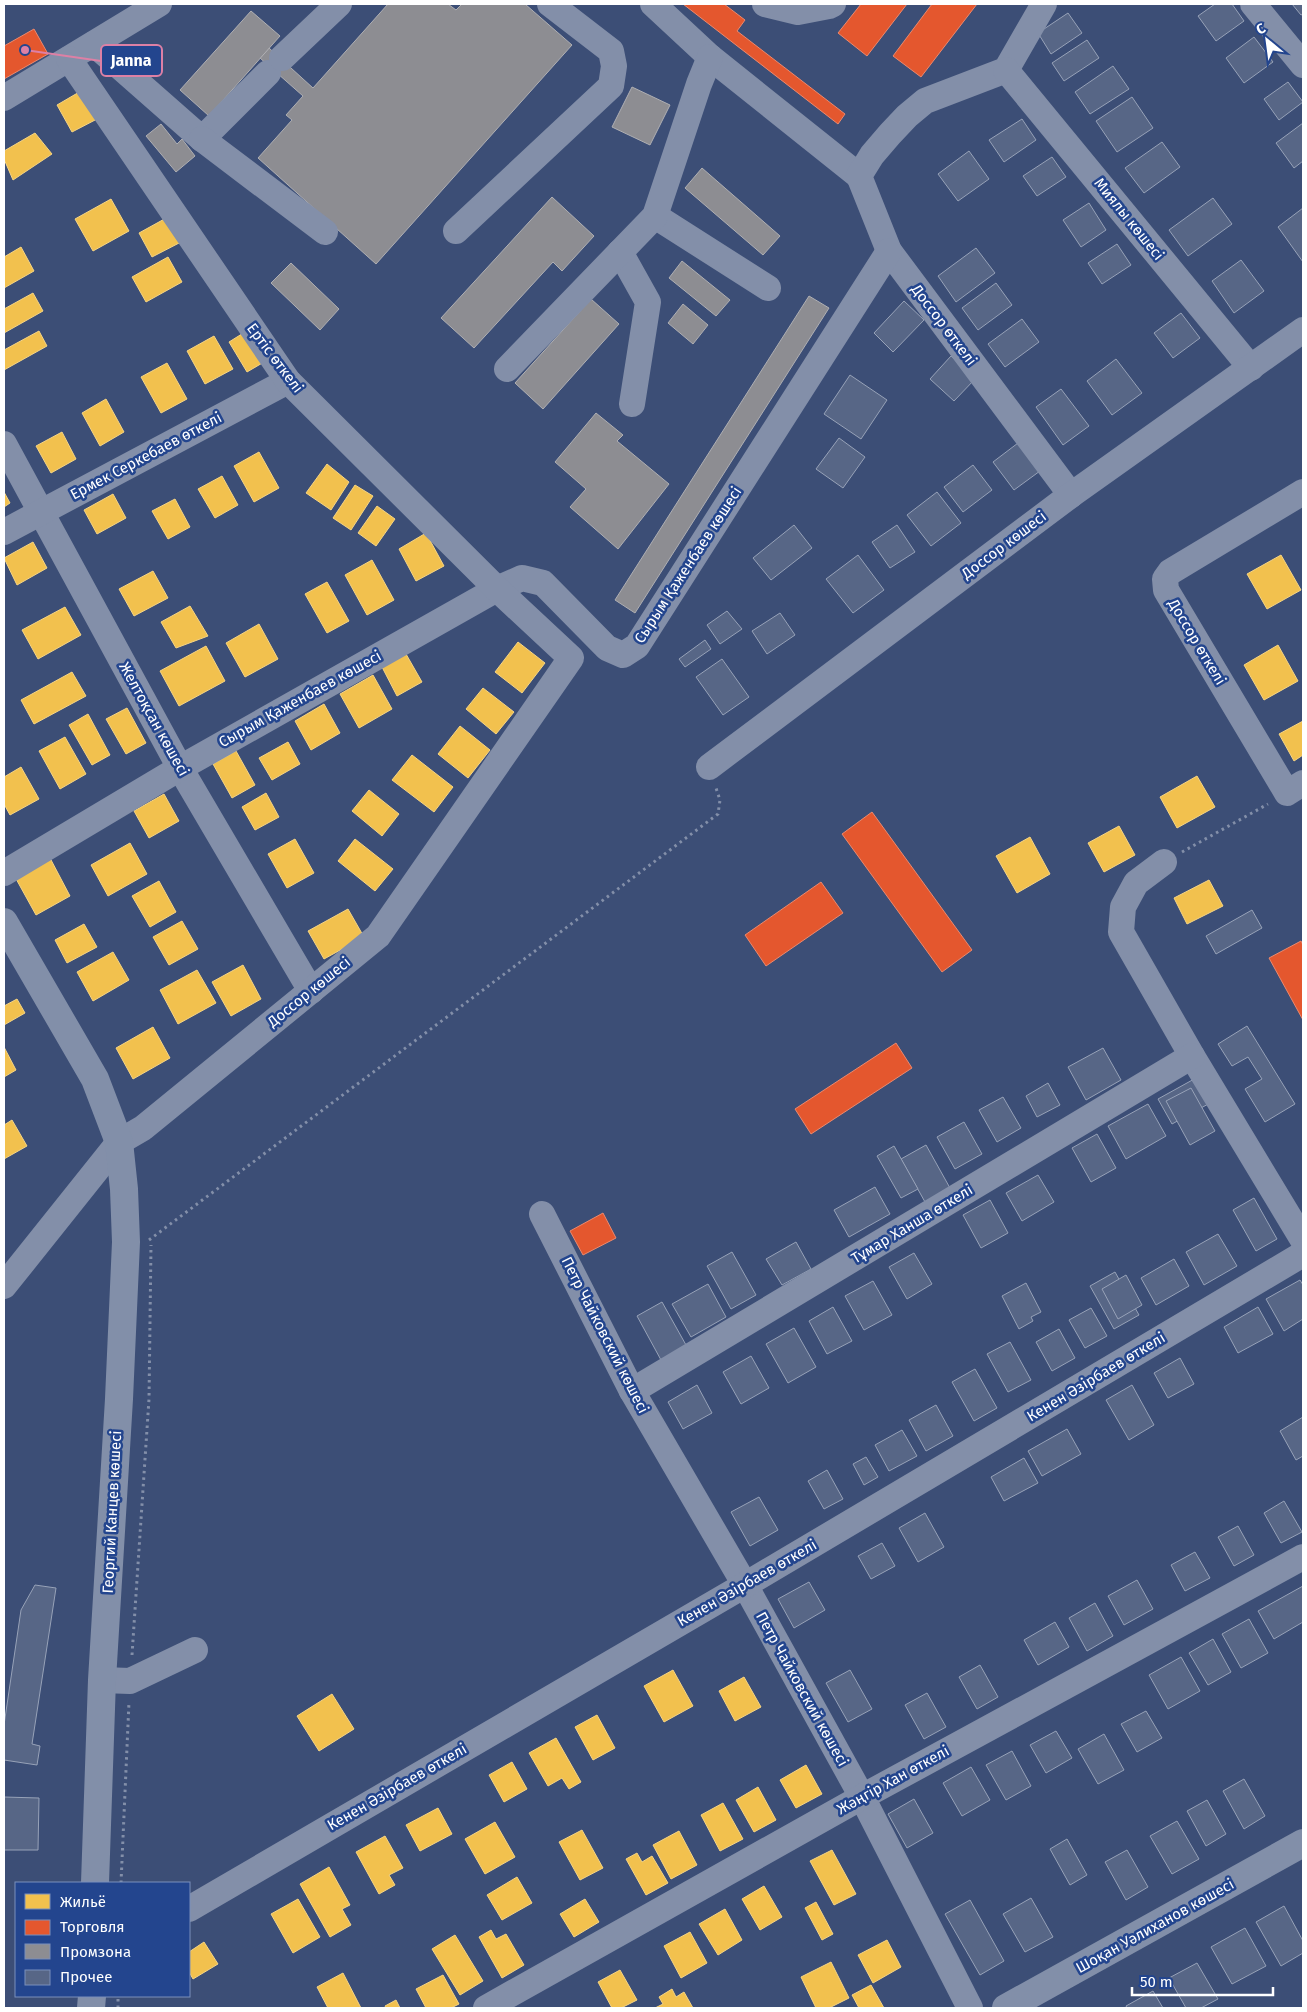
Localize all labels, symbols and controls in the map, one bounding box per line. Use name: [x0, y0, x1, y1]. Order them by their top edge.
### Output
north arrow: [1242, 15, 1292, 65]
text: С: [1253, 20, 1269, 38]
callout: Janna: [101, 45, 162, 76]
text: Janna: [109, 51, 152, 70]
street label: Миялы көшесі: [1090, 174, 1168, 264]
street label: Доссор өткелі: [907, 280, 980, 369]
street label: Ертіс өткелі: [243, 320, 307, 396]
street label: Ермек Серкебаев өткелі: [67, 408, 225, 504]
street label: Сырым Қаженбаев көшесі: [631, 483, 745, 647]
street label: Доссор көшесі: [957, 507, 1050, 583]
street label: Доссор өткелі: [1164, 595, 1230, 688]
street label: Сырым Қаженбаев көшесі: [216, 647, 384, 751]
street label: Желтоқсан көшесі: [115, 659, 193, 779]
street label: Доссор көшесі: [263, 953, 354, 1031]
street label: Тұмар Ханша өткелі: [848, 1181, 976, 1267]
street label: Петр Чайковский көшесі: [558, 1254, 652, 1416]
street label: Кенен Әзірбаев өткелі: [1024, 1329, 1168, 1425]
street label: Георгий Канцев көшесі: [99, 1430, 125, 1594]
street label: Кенен Әзірбаев өткелі: [674, 1536, 820, 1630]
street label: Петр Чайковский көшесі: [752, 1609, 852, 1769]
street label: Кенен Әзірбаев өткелі: [324, 1740, 470, 1834]
street label: Жәңгір Хан өткелі: [834, 1742, 952, 1818]
street label: Шоқан Уәлиханов көшесі: [1073, 1875, 1237, 1977]
legend: [15, 1882, 190, 1997]
text: Жильё: [60, 1893, 106, 1911]
text: Торговля: [60, 1918, 125, 1936]
text: Промзона: [60, 1943, 131, 1961]
scale bar: [1132, 1964, 1273, 1996]
text: Прочее: [60, 1968, 112, 1986]
text: 50 m: [1140, 1973, 1173, 1991]

